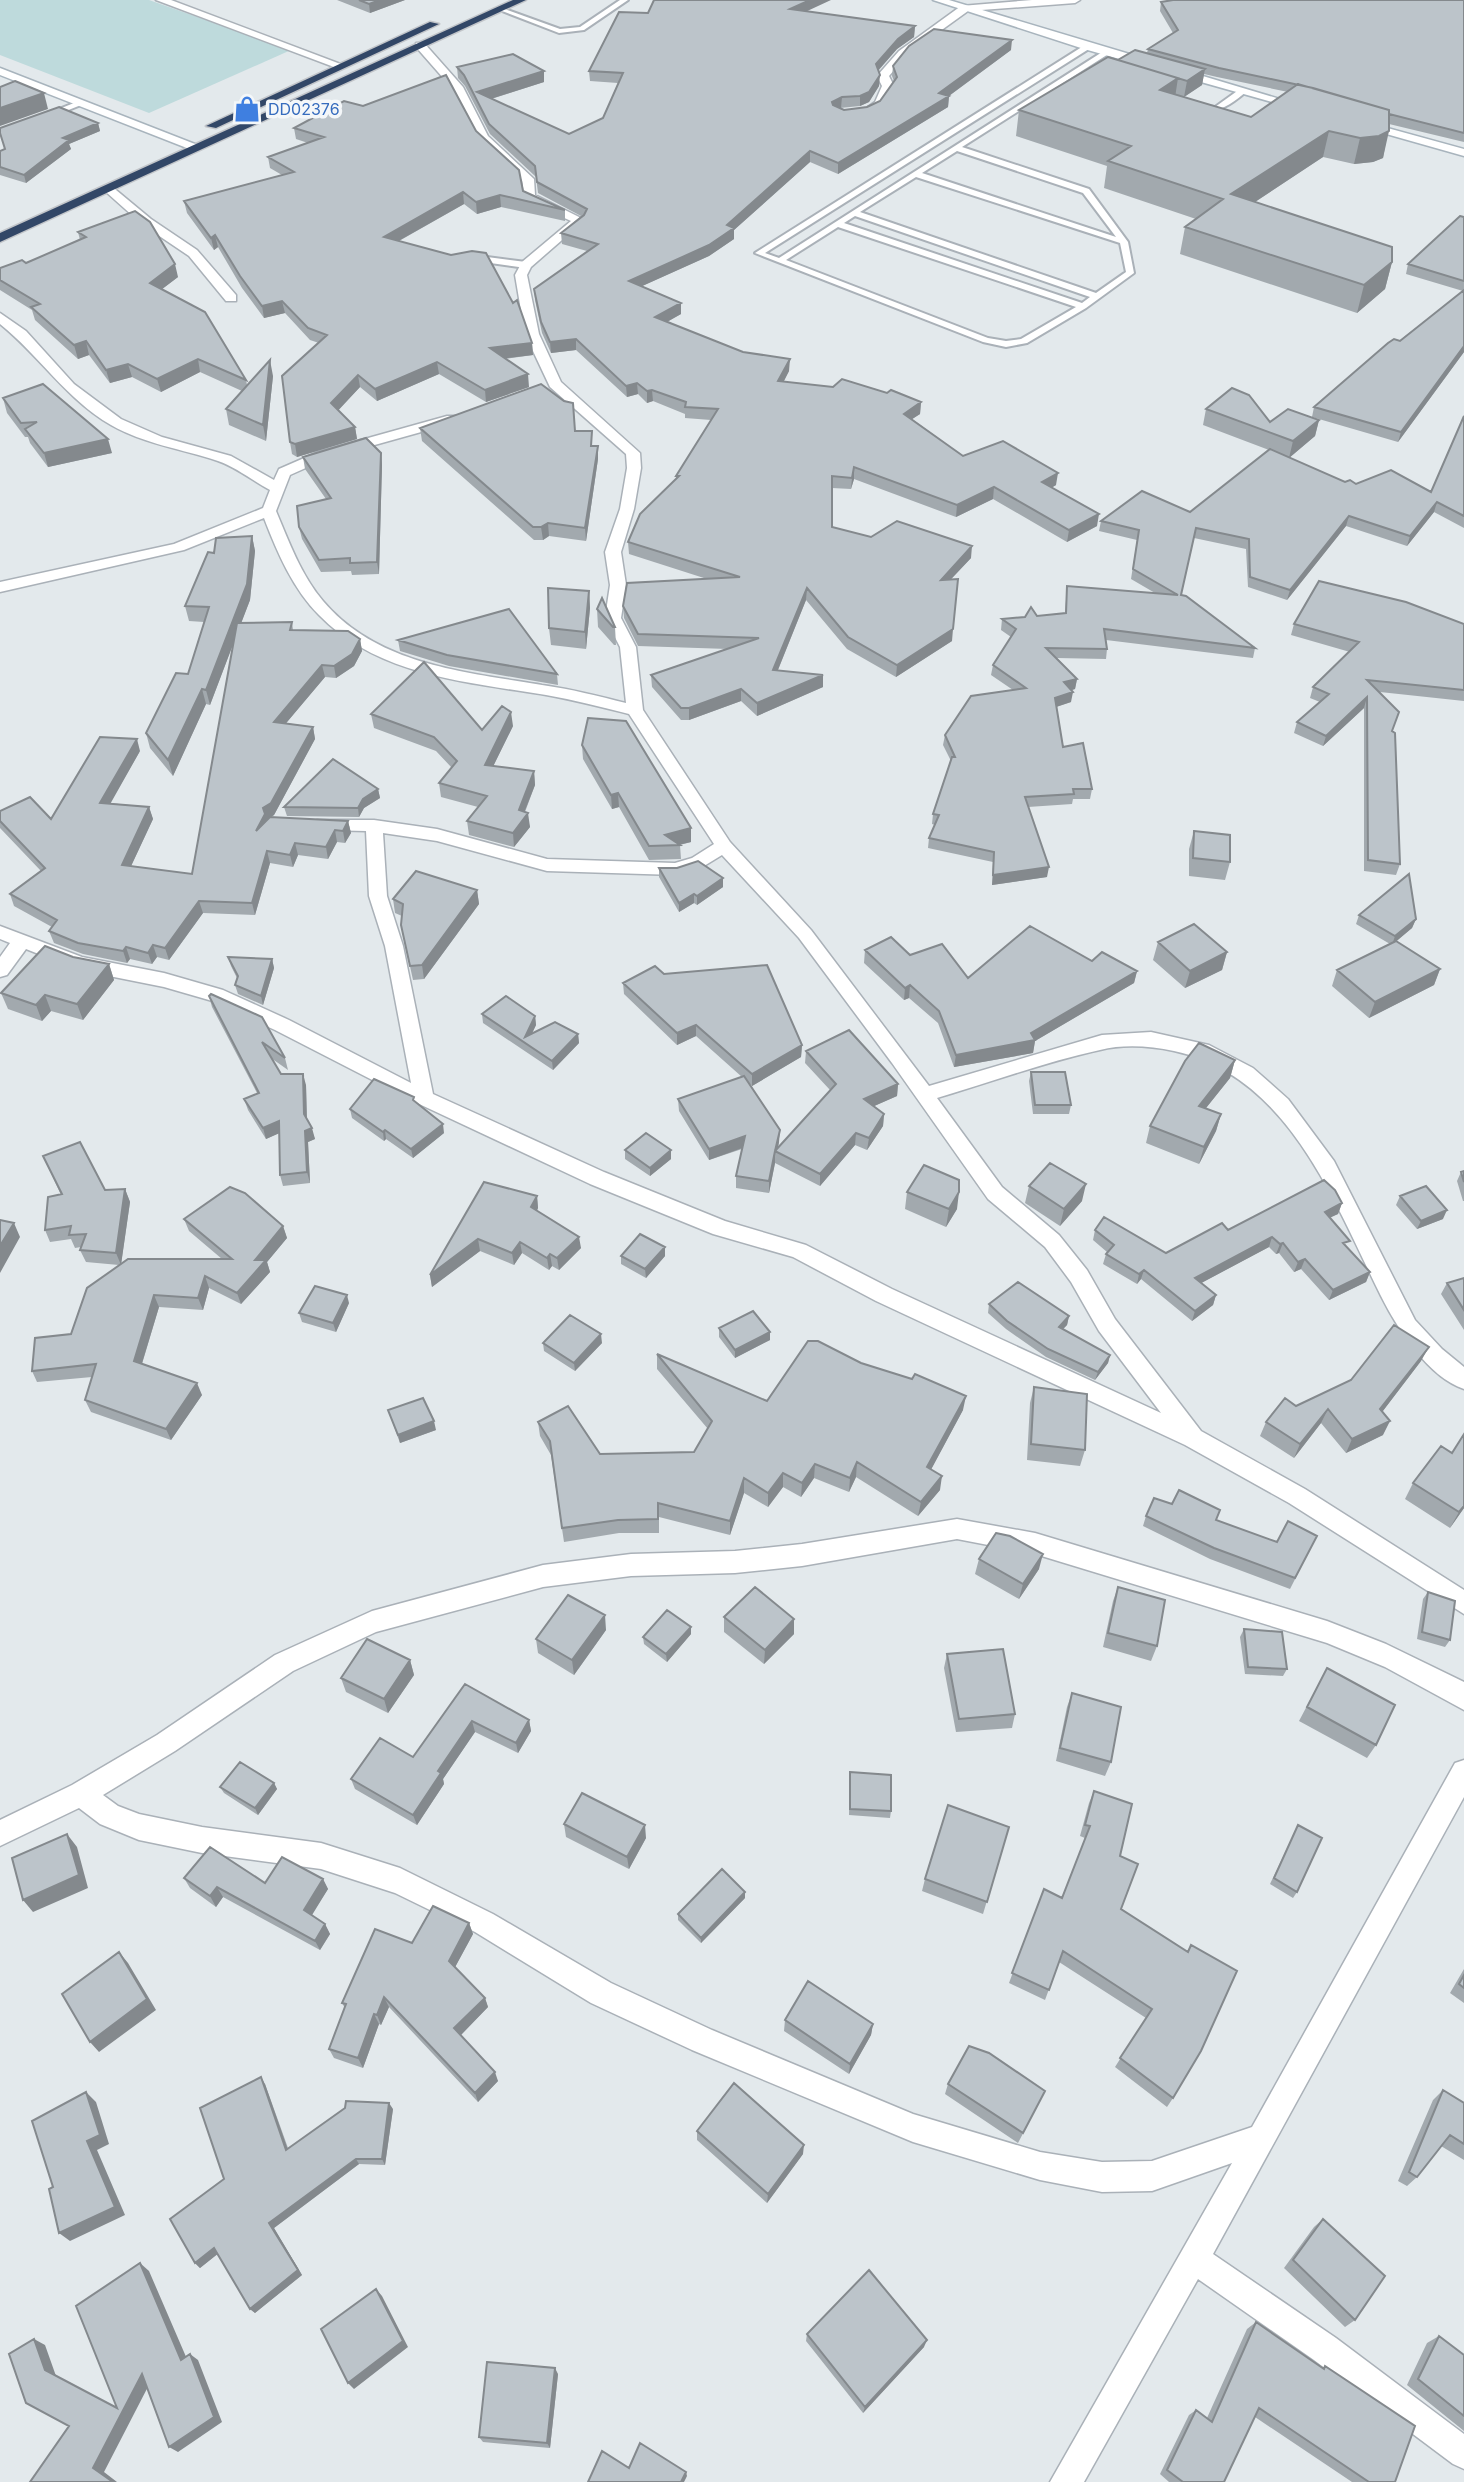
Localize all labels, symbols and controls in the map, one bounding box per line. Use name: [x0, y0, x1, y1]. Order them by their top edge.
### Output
shop icon: DD02376: [232, 94, 262, 124]
place label: DD02376: [268, 99, 340, 119]

